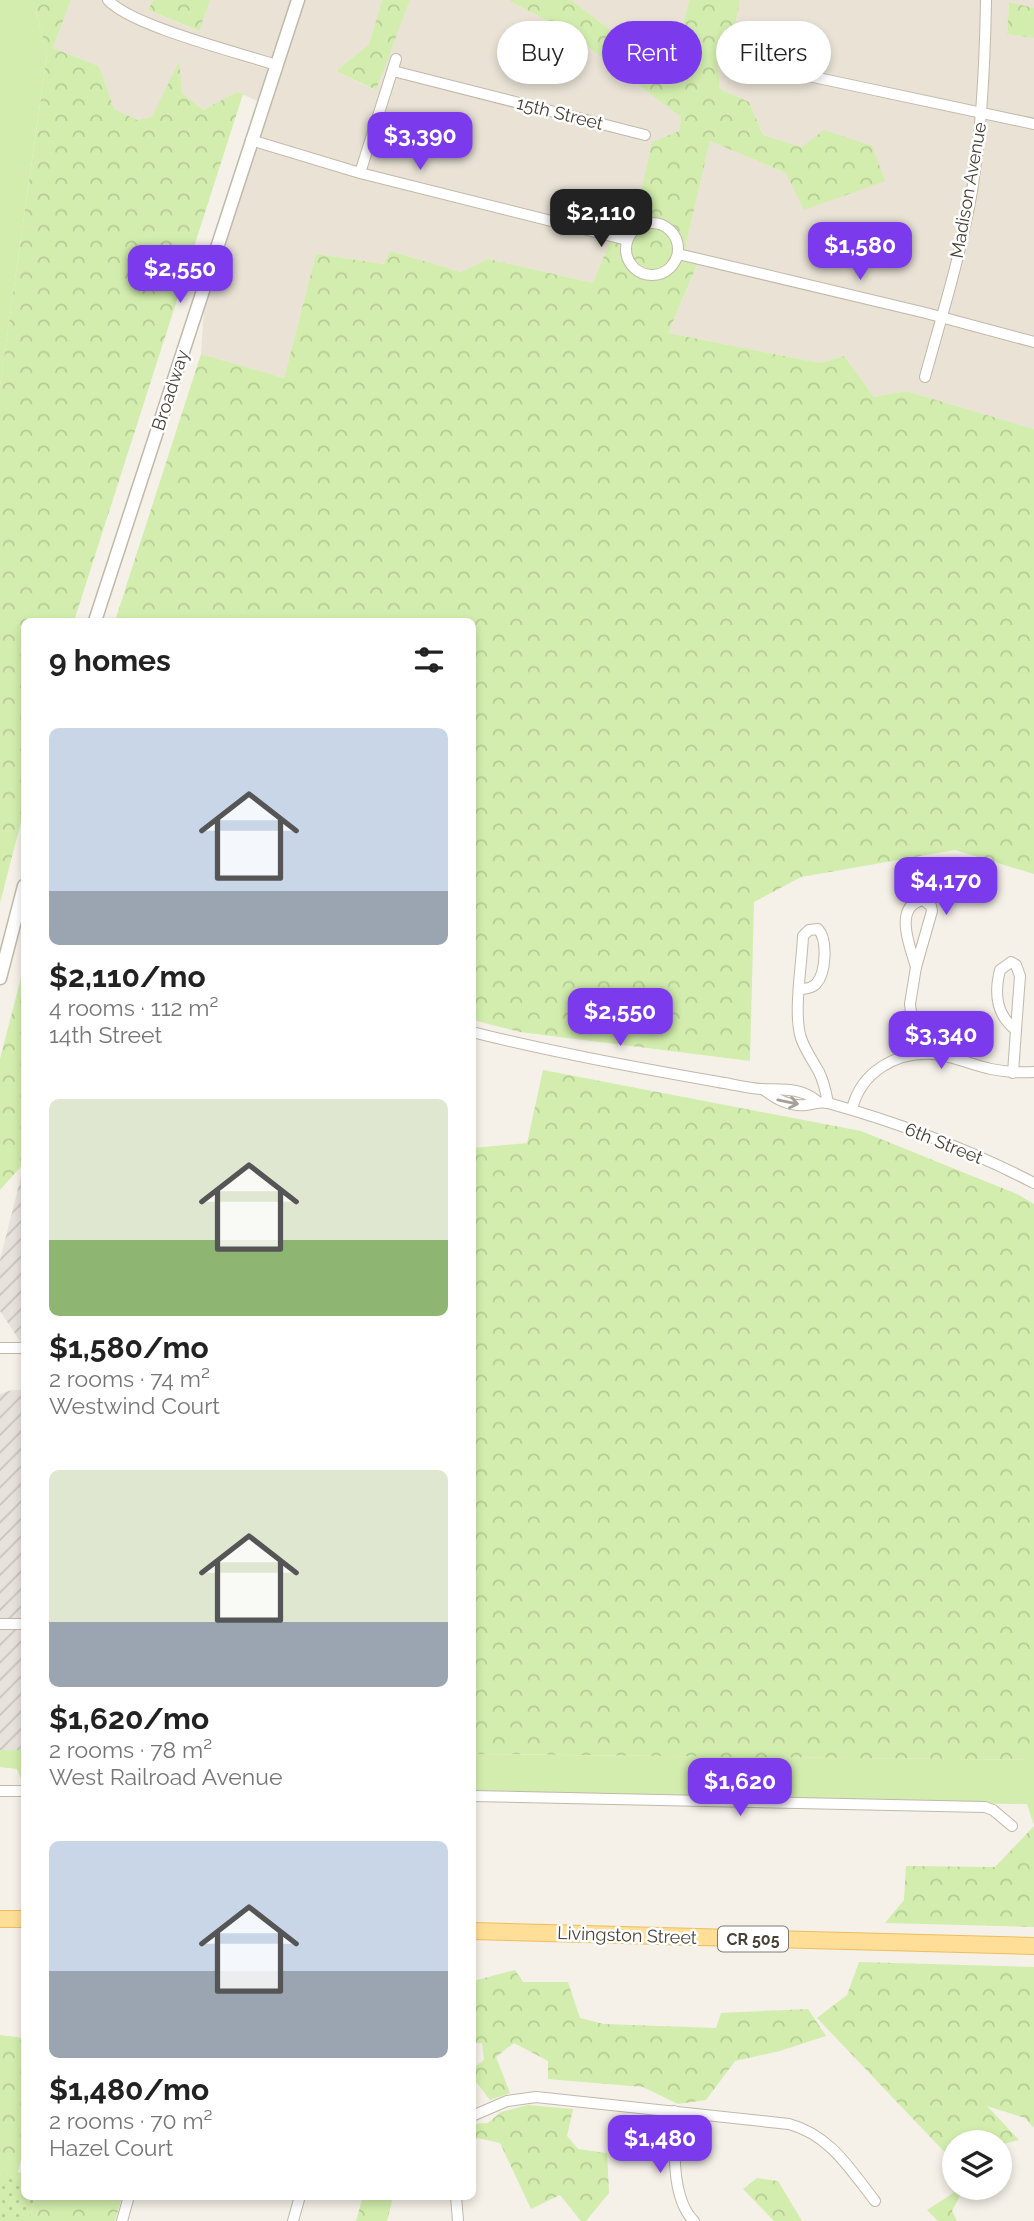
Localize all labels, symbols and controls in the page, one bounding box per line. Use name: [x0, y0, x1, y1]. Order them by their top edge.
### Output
chip: Buy: [497, 21, 588, 84]
chip: Rent: [602, 21, 702, 84]
chip: Filters: [716, 21, 831, 84]
street label: 15th Street: [515, 92, 605, 134]
pin: $3,390: [363, 113, 477, 172]
street label: Madison Avenue: [946, 120, 990, 260]
text: $3,390: [383, 121, 457, 148]
pin: $2,110: [544, 190, 658, 249]
text: $2,110: [566, 198, 636, 225]
pin: $1,580: [803, 222, 917, 282]
text: $1,580: [824, 231, 896, 258]
pin: $2,550: [123, 246, 237, 305]
text: $2,550: [144, 254, 216, 281]
street label: Broadway: [147, 347, 193, 433]
icon: filters: [410, 641, 448, 679]
text: 9 homes: [49, 643, 171, 678]
icon: home: [186, 773, 312, 899]
pin: $4,170: [889, 858, 1003, 917]
text: $4,170: [910, 866, 982, 893]
text: $2,110/mo: [49, 959, 206, 994]
pin: $2,550: [563, 988, 677, 1048]
text: 4 rooms · 112 m²: [49, 994, 218, 1021]
text: $2,550: [584, 997, 656, 1024]
pin: $3,340: [884, 1012, 998, 1071]
text: $3,340: [905, 1020, 977, 1047]
text: 14th Street: [49, 1021, 162, 1048]
one-way arrow: [777, 1097, 799, 1110]
street label: 6th Street: [902, 1118, 986, 1168]
icon: home: [186, 1144, 312, 1270]
text: $1,580/mo: [49, 1330, 209, 1365]
text: 2 rooms · 74 m²: [49, 1365, 210, 1392]
text: Westwind Court: [49, 1392, 220, 1419]
icon: home: [186, 1515, 312, 1641]
text: $1,620/mo: [49, 1701, 209, 1736]
text: 2 rooms · 78 m²: [49, 1736, 212, 1763]
pin: $1,620: [683, 1758, 797, 1818]
text: West Railroad Avenue: [49, 1763, 282, 1790]
text: $1,620: [704, 1767, 776, 1794]
icon: home: [186, 1886, 312, 2012]
street label: Livingston Street: [557, 1922, 697, 1948]
road number: CR 505: [718, 1926, 788, 1952]
text: $1,480/mo: [49, 2072, 209, 2107]
text: 2 rooms · 70 m²: [49, 2107, 212, 2134]
pin: $1,480: [603, 2116, 717, 2175]
text: $1,480: [624, 2124, 696, 2151]
map controls: [942, 2130, 1012, 2200]
button: layers: [942, 2130, 1012, 2200]
text: Hazel Court: [49, 2134, 173, 2161]

